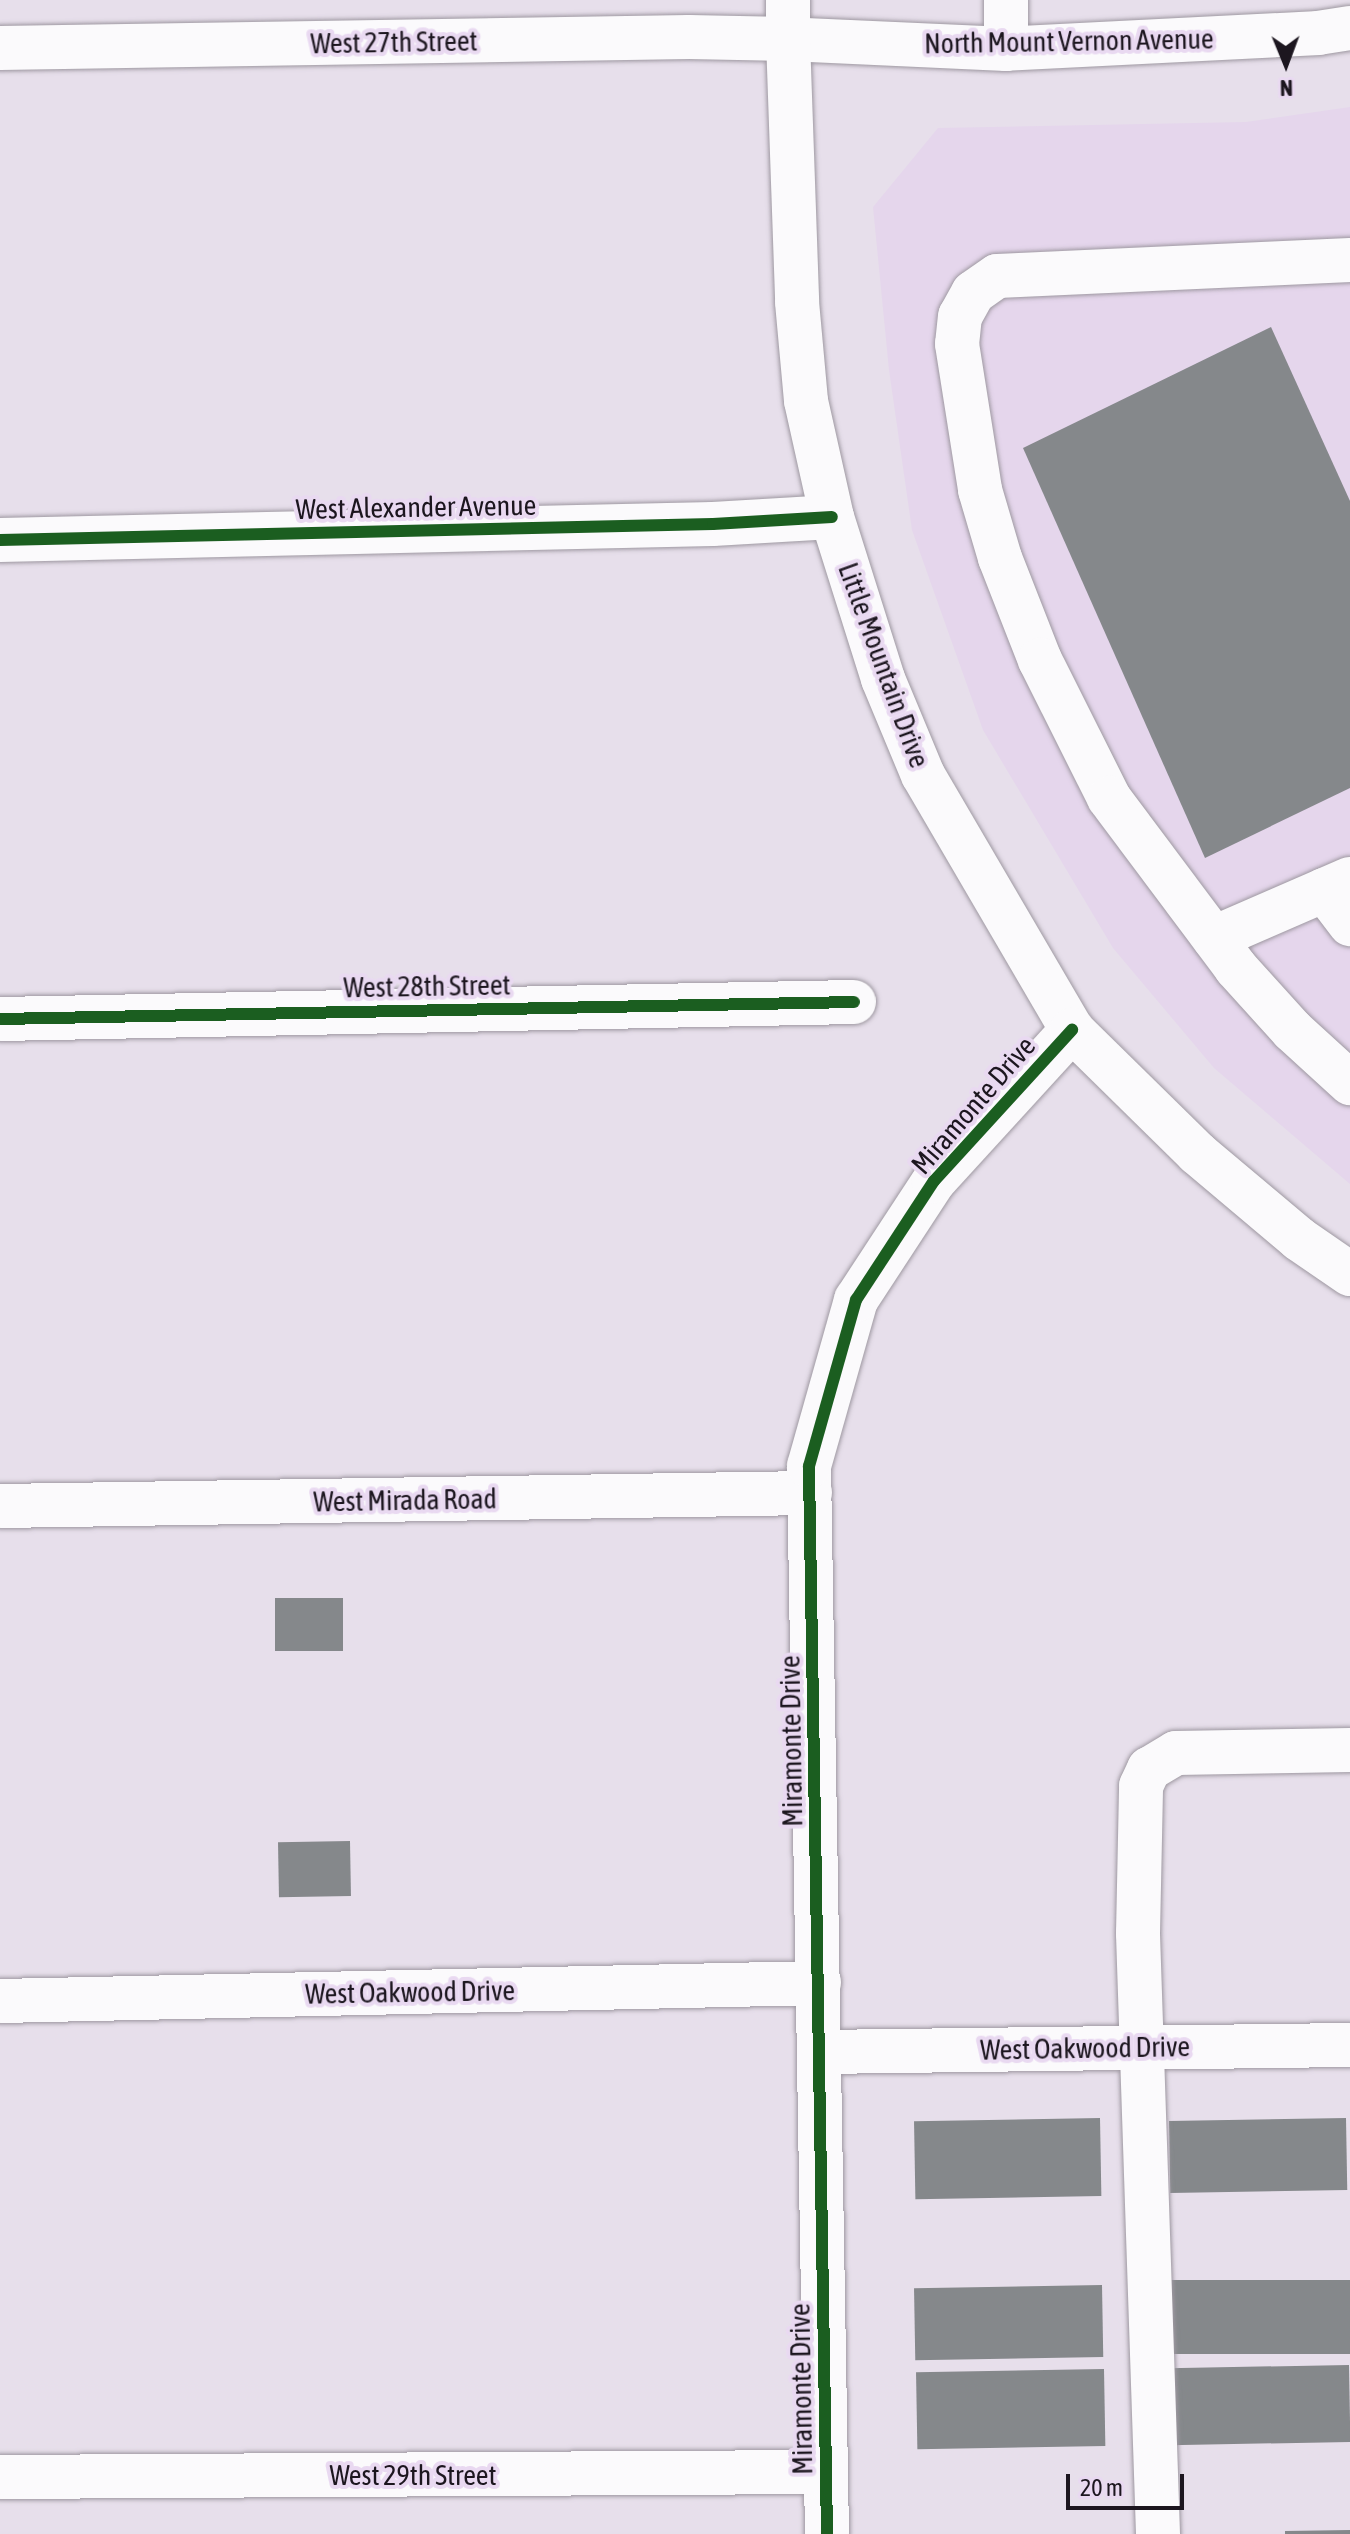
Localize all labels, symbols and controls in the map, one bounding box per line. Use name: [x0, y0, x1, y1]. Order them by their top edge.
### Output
street label: North Mount Vernon Avenue: [924, 22, 1214, 60]
street label: West 27th Street: [310, 24, 478, 60]
north arrow: [1246, 24, 1326, 104]
text: N: [1280, 75, 1293, 101]
street label: West Alexander Avenue: [295, 488, 537, 526]
street label: Little Mountain Drive: [831, 558, 937, 772]
street label: West 28th Street: [343, 968, 511, 1004]
street label: Miramonte Drive: [904, 1029, 1042, 1181]
street label: West Mirada Road: [313, 1482, 497, 1518]
street label: Miramonte Drive: [773, 1655, 809, 1827]
street label: West Oakwood Drive: [305, 1973, 515, 2011]
street label: West Oakwood Drive: [980, 2029, 1190, 2067]
street label: Miramonte Drive: [783, 2303, 819, 2475]
street label: West 29th Street: [329, 2458, 497, 2492]
scale bar: [1070, 2458, 1188, 2508]
text: 20 m: [1080, 2474, 1123, 2501]

